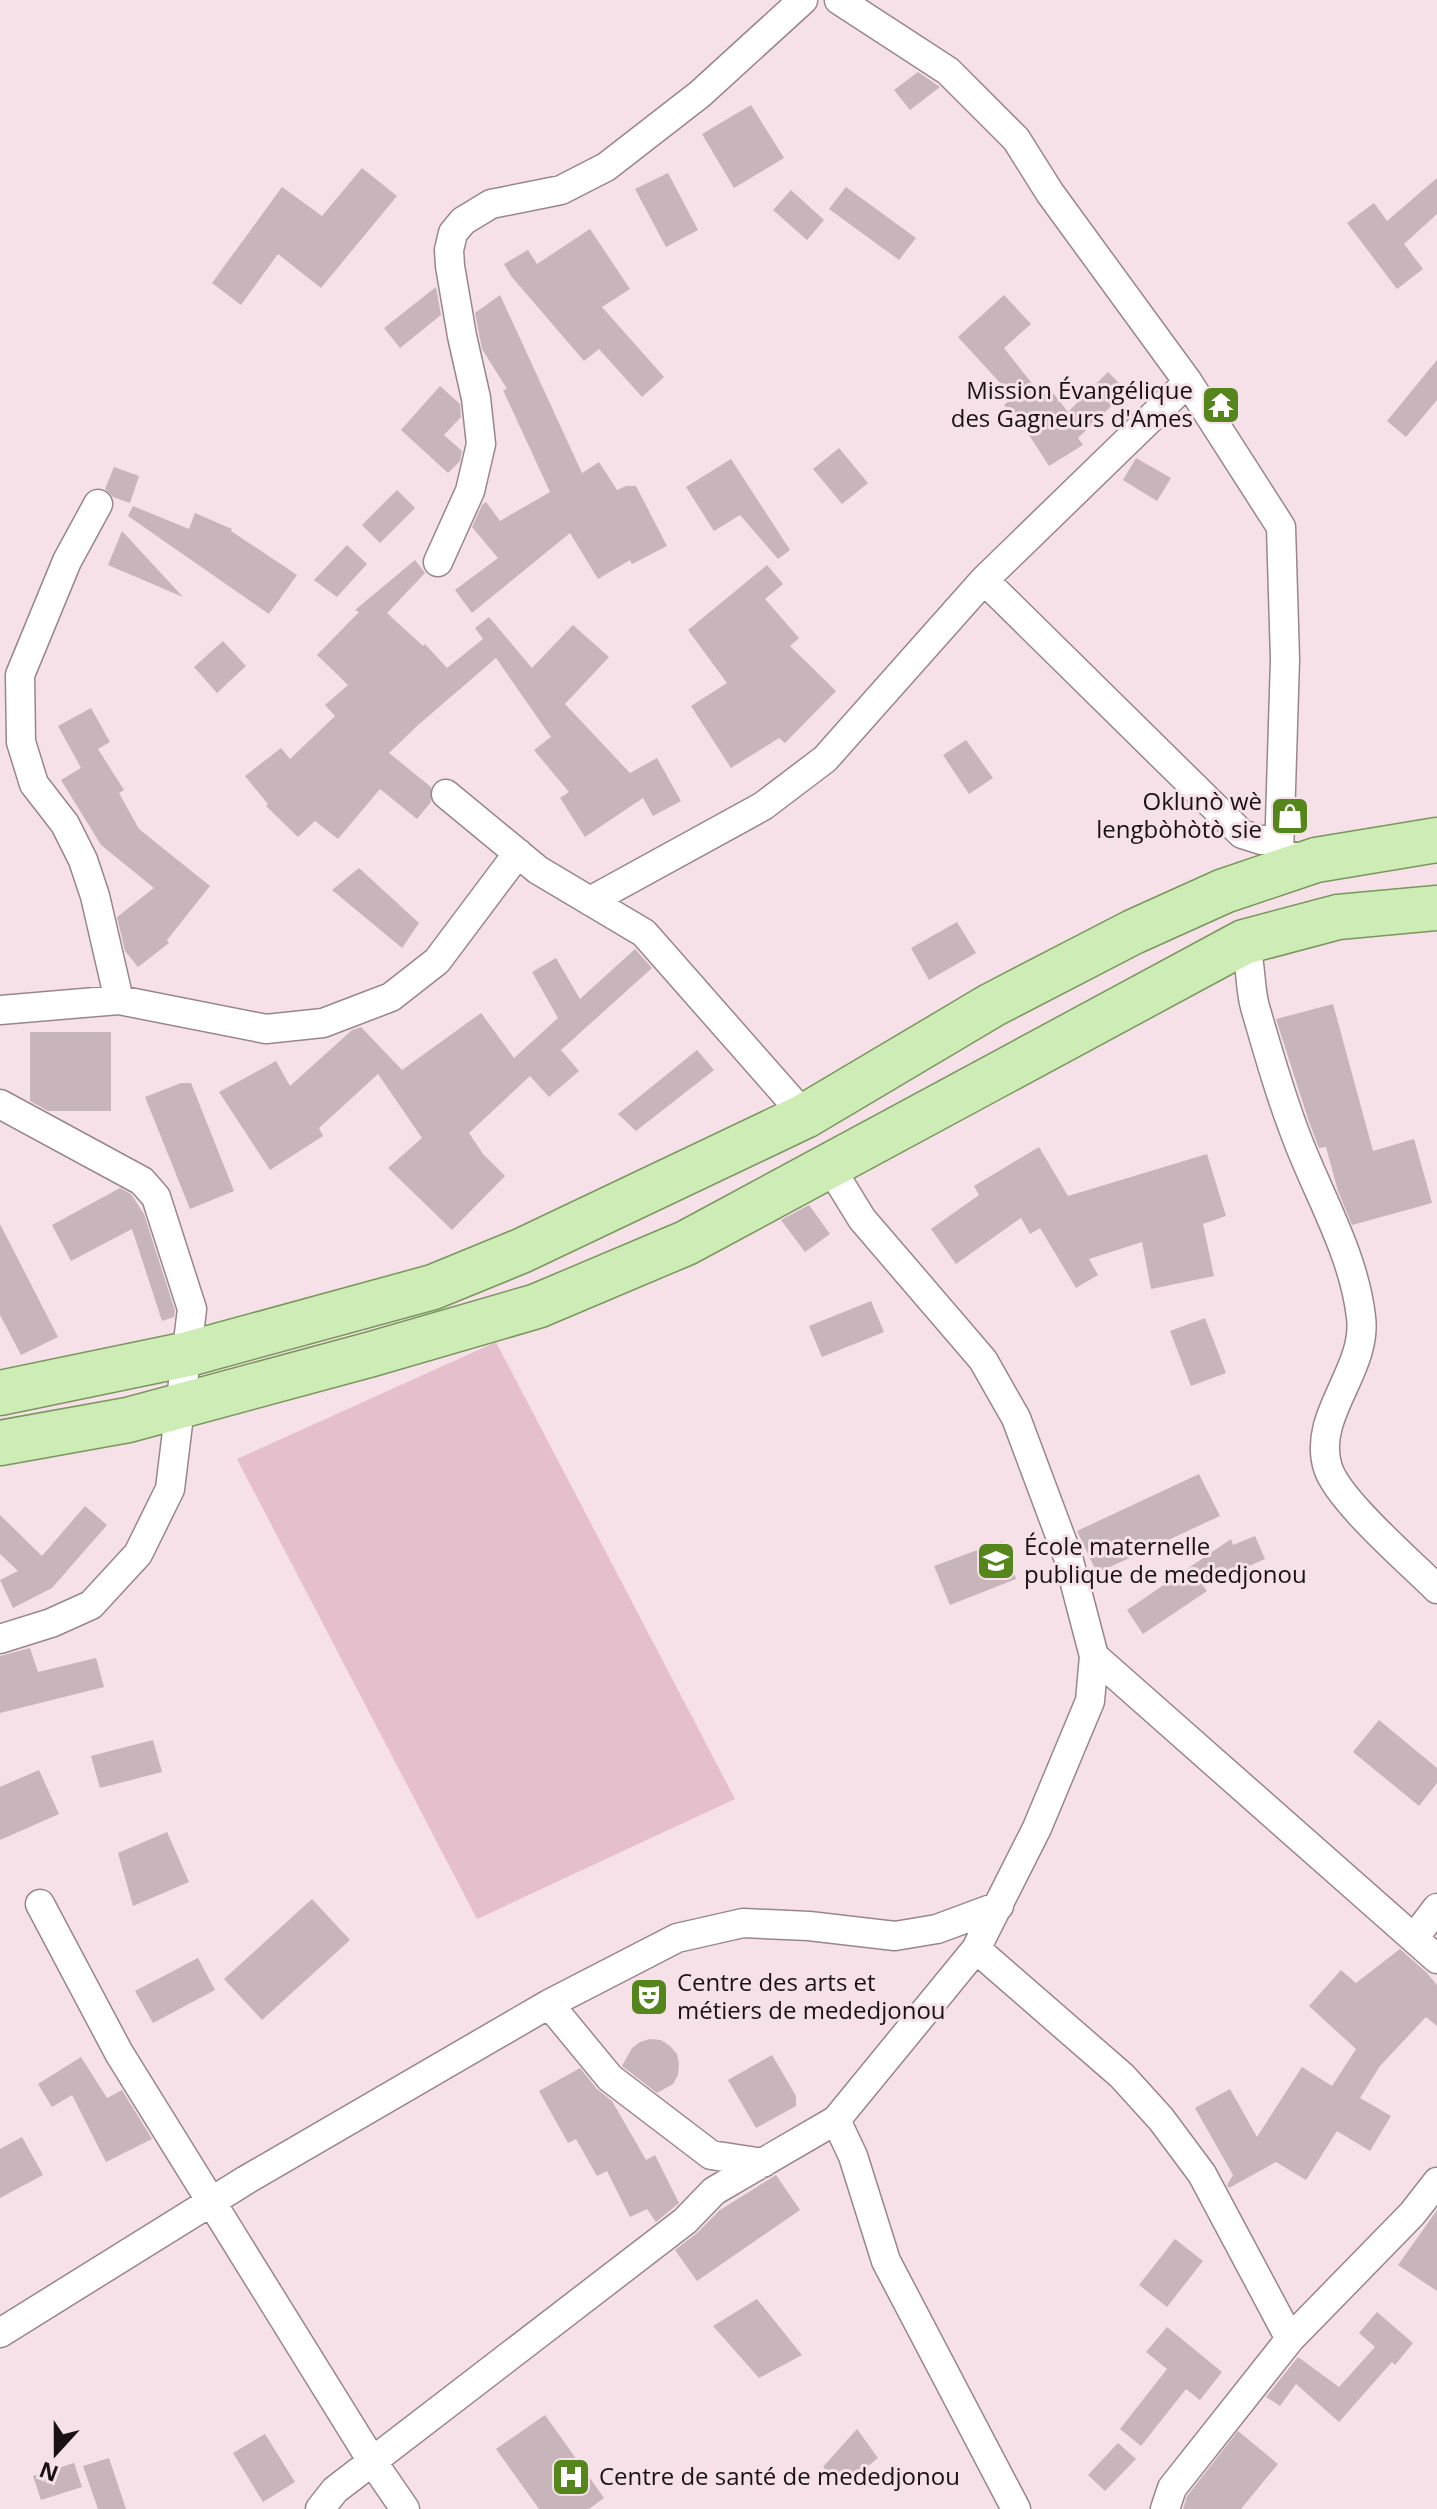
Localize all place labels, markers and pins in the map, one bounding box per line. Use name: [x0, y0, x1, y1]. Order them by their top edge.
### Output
place label: Mission Évangélique des Gagneurs d'Ames: [951, 373, 1193, 434]
temple icon: Mission Évangélique des Gagneurs d'Ames: [1200, 384, 1242, 426]
place label: Oklunò wè lengbòhòtò sie: [1096, 784, 1262, 845]
shop icon: Oklunò wè lengbòhòtò sie: [1269, 795, 1311, 837]
place label: École maternelle publique de mededjonou: [1024, 1529, 1307, 1590]
school or university icon: École maternelle publique de mededjonou: [975, 1540, 1017, 1582]
place label: Centre des arts et métiers de mededjonou: [677, 1965, 946, 2026]
theatre icon: Centre des arts et métiers de mededjonou: [628, 1976, 670, 2018]
hospital icon: Centre de santé de mededjonou: [550, 2456, 592, 2498]
place label: Centre de santé de mededjonou: [599, 2459, 960, 2492]

